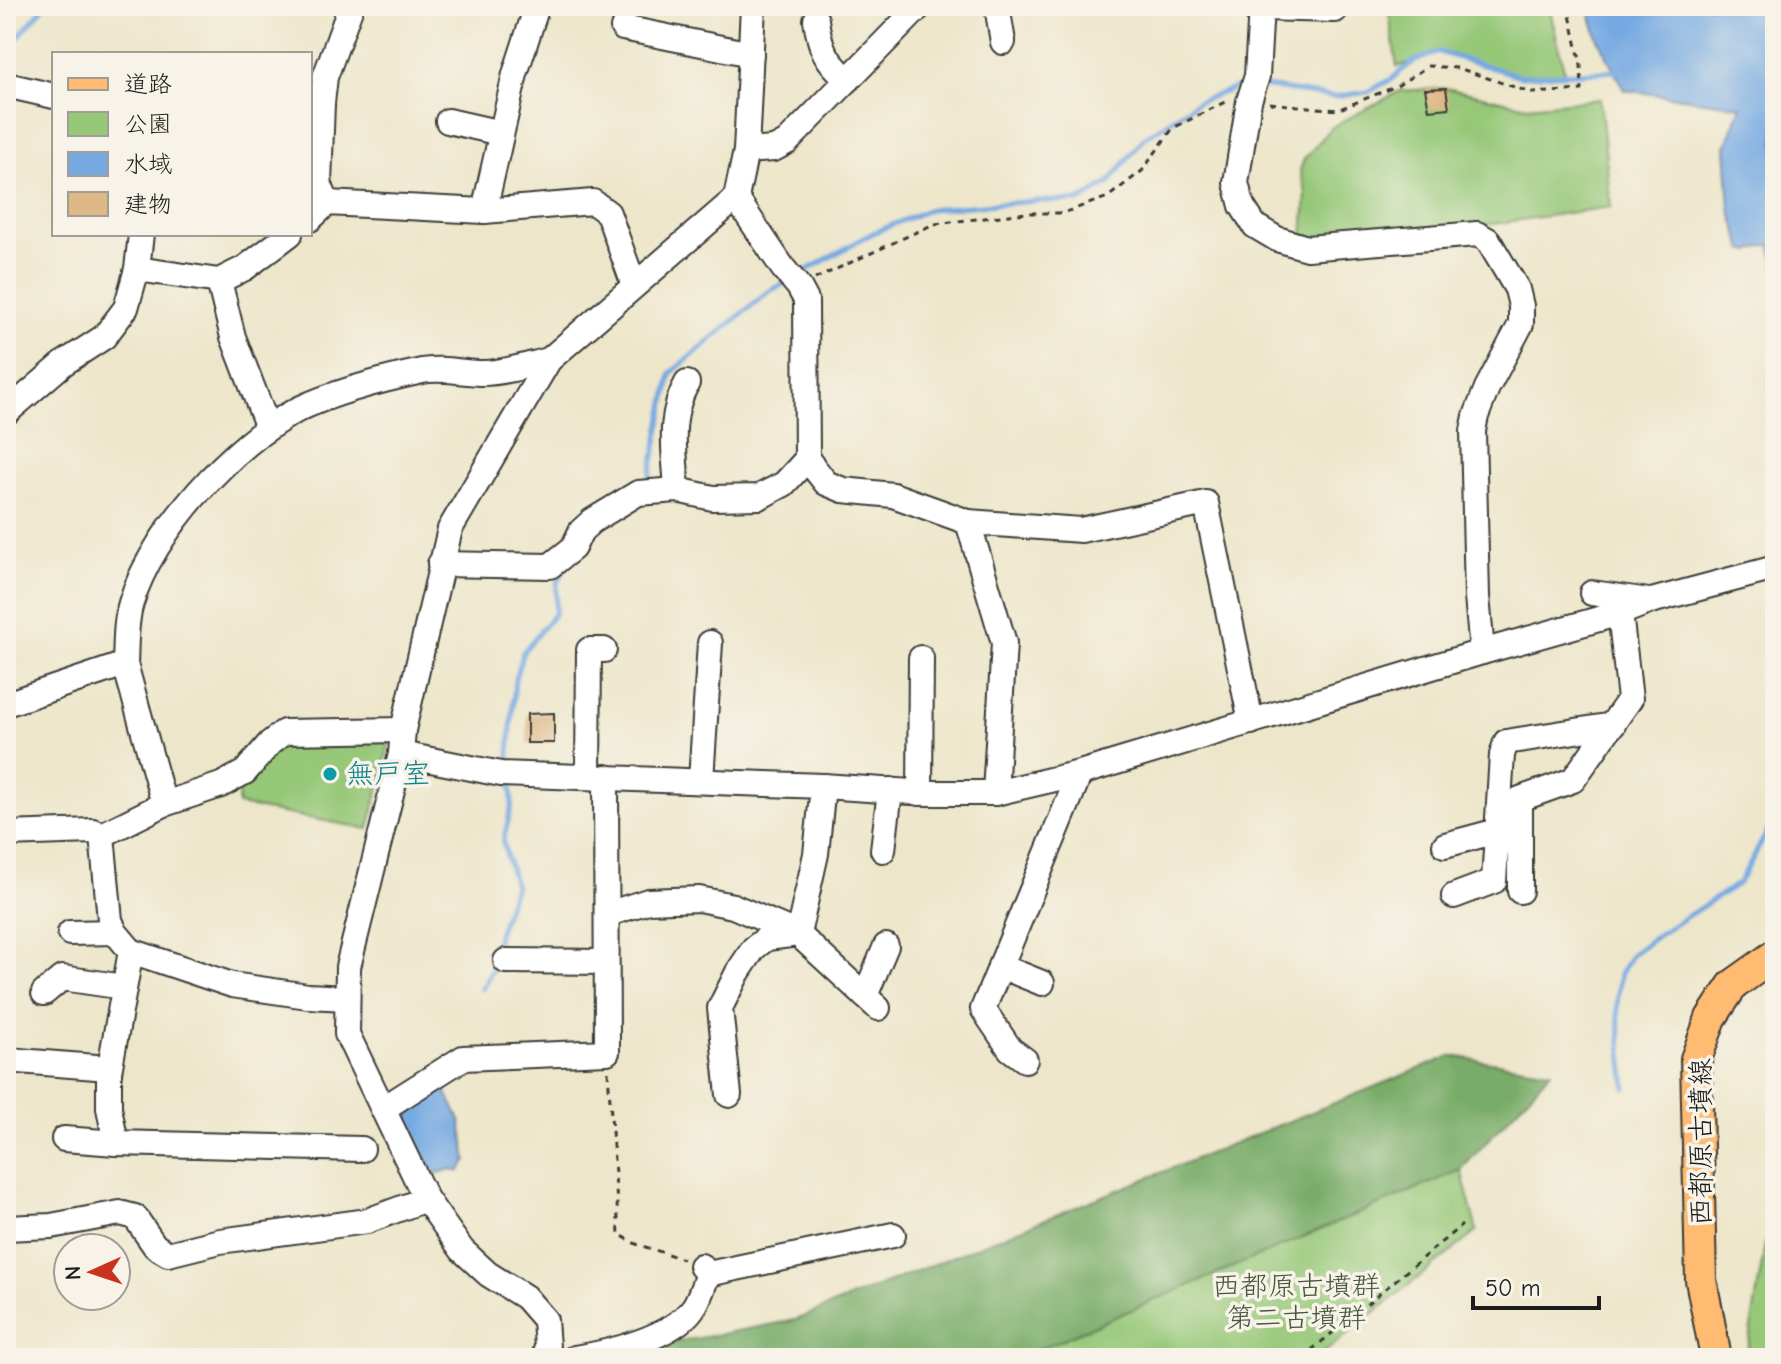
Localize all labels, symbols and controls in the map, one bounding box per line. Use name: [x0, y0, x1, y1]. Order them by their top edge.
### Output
legend: [52, 52, 312, 236]
text: 道路: [124, 70, 172, 98]
text: 公園: [124, 110, 172, 138]
text: 水域: [124, 150, 172, 178]
text: 建物: [124, 190, 172, 218]
place label: 無戸室: [346, 758, 430, 790]
marker: 無戸室: [321, 765, 339, 783]
street label: 西都原古墳線: [1685, 1058, 1717, 1226]
north arrow: [52, 1232, 132, 1312]
scale bar: [1473, 1260, 1599, 1310]
text: N: [60, 1265, 86, 1281]
park label: 西都原古墳群 第二古墳群: [1212, 1270, 1380, 1334]
text: 50 m: [1485, 1274, 1541, 1302]

